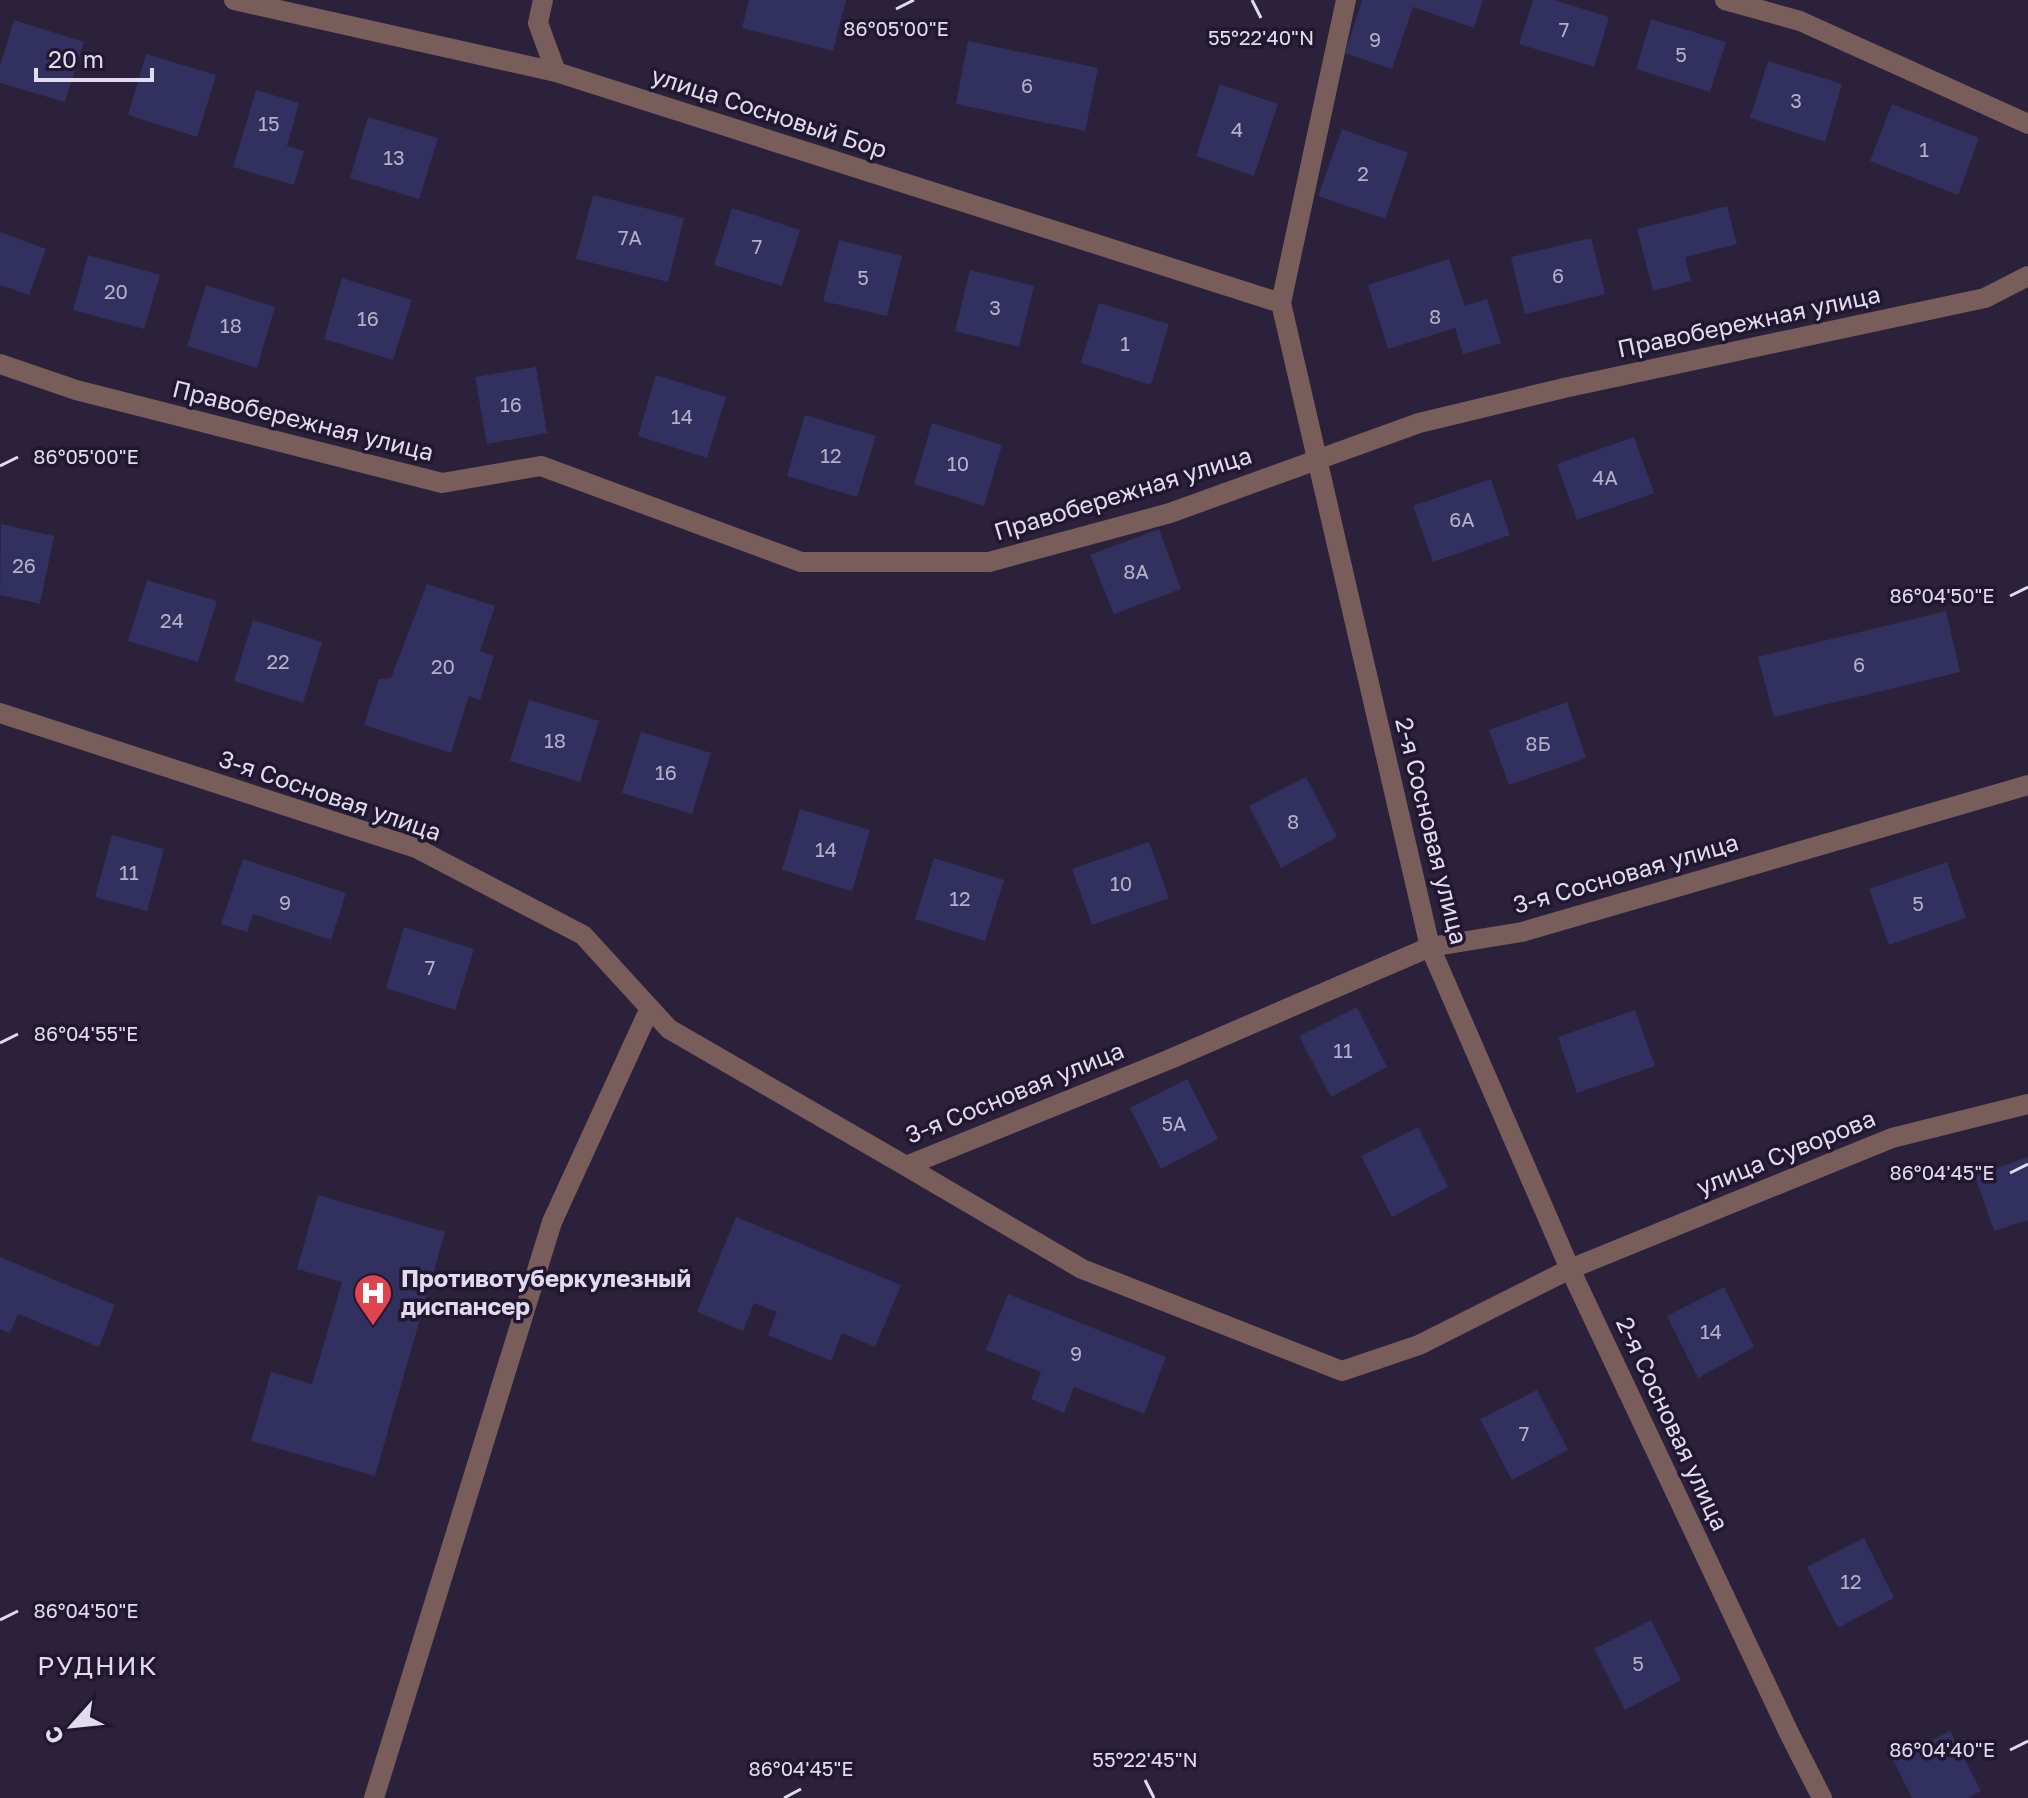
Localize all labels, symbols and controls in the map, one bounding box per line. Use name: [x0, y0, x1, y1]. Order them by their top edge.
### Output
text: 86°05'00"E: [843, 16, 949, 40]
house number: 7: [1559, 17, 1569, 41]
text: 55°22'40"N: [1208, 25, 1314, 49]
house number: 9: [1369, 27, 1381, 51]
scale bar: [36, 32, 152, 82]
house number: 5: [1675, 42, 1687, 66]
text: 20 m: [48, 44, 104, 73]
street label: улица Сосновый Бор: [648, 60, 891, 163]
house number: 6: [1021, 73, 1033, 97]
house number: 3: [1790, 88, 1802, 112]
house number: 15: [258, 111, 280, 135]
house number: 4: [1231, 117, 1243, 141]
house number: 1: [1919, 137, 1929, 161]
house number: 13: [383, 145, 405, 169]
house number: 2: [1357, 161, 1369, 185]
house number: 7А: [618, 225, 642, 249]
house number: 7: [752, 234, 762, 258]
house number: 6: [1552, 263, 1564, 287]
house number: 5: [857, 265, 869, 289]
street label: Правобережная улица: [1615, 278, 1883, 363]
house number: 20: [104, 279, 128, 303]
house number: 3: [989, 295, 1001, 319]
house number: 8: [1429, 304, 1441, 328]
house number: 16: [357, 306, 379, 330]
house number: 18: [220, 313, 242, 337]
house number: 1: [1120, 331, 1130, 355]
street label: Правобережная улица: [170, 373, 437, 466]
house number: 16: [500, 392, 522, 416]
house number: 14: [671, 404, 693, 428]
street label: Правобережная улица: [990, 440, 1255, 546]
house number: 12: [820, 443, 842, 467]
text: 86°05'00"E: [33, 444, 139, 468]
house number: 10: [947, 451, 969, 475]
house number: 4А: [1592, 465, 1618, 489]
house number: 6А: [1449, 507, 1475, 531]
house number: 26: [12, 553, 36, 577]
house number: 8А: [1123, 559, 1149, 583]
text: 86°04'50"E: [1889, 583, 1995, 607]
house number: 24: [160, 608, 184, 632]
house number: 22: [266, 649, 290, 673]
house number: 6: [1853, 652, 1865, 676]
house number: 20: [431, 654, 455, 678]
street label: 2-я Сосновая улица: [1390, 714, 1475, 947]
house number: 18: [544, 728, 566, 752]
house number: 8Б: [1525, 731, 1551, 755]
street label: 3-я Сосновая улица: [216, 743, 445, 846]
house number: 16: [655, 760, 677, 784]
house number: 8: [1287, 809, 1299, 833]
street label: 3-я Сосновая улица: [1510, 827, 1741, 919]
house number: 14: [815, 837, 837, 861]
house number: 11: [119, 860, 139, 884]
house number: 10: [1110, 871, 1132, 895]
house number: 12: [949, 886, 971, 910]
house number: 9: [279, 890, 291, 914]
house number: 5: [1912, 891, 1924, 915]
house number: 7: [425, 955, 435, 979]
text: 86°04'55"E: [34, 1021, 138, 1045]
street label: 3-я Сосновая улица: [901, 1035, 1128, 1149]
house number: 11: [1333, 1038, 1353, 1062]
street label: улица Суворова: [1692, 1103, 1879, 1201]
house number: 5А: [1162, 1111, 1187, 1135]
text: 86°04'45"E: [1890, 1160, 1994, 1184]
place label: Противотуберкулезный диспансер: [401, 1263, 691, 1320]
hospital icon: Противотуберкулезный диспансер: [352, 1272, 394, 1327]
street label: 2-я Сосновая улица: [1611, 1312, 1736, 1535]
house number: 14: [1700, 1319, 1722, 1343]
house number: 9: [1070, 1341, 1082, 1365]
house number: 7: [1519, 1421, 1529, 1445]
house number: 12: [1840, 1569, 1862, 1593]
text: 86°04'50"E: [33, 1598, 139, 1622]
district label: РУДНИК: [37, 1650, 159, 1681]
house number: 5: [1632, 1651, 1644, 1675]
north arrow: [32, 1686, 112, 1766]
text: С: [38, 1722, 69, 1748]
text: 86°04'40"E: [1889, 1737, 1995, 1761]
text: 55°22'45"N: [1092, 1747, 1198, 1771]
text: 86°04'45"E: [749, 1756, 853, 1780]

